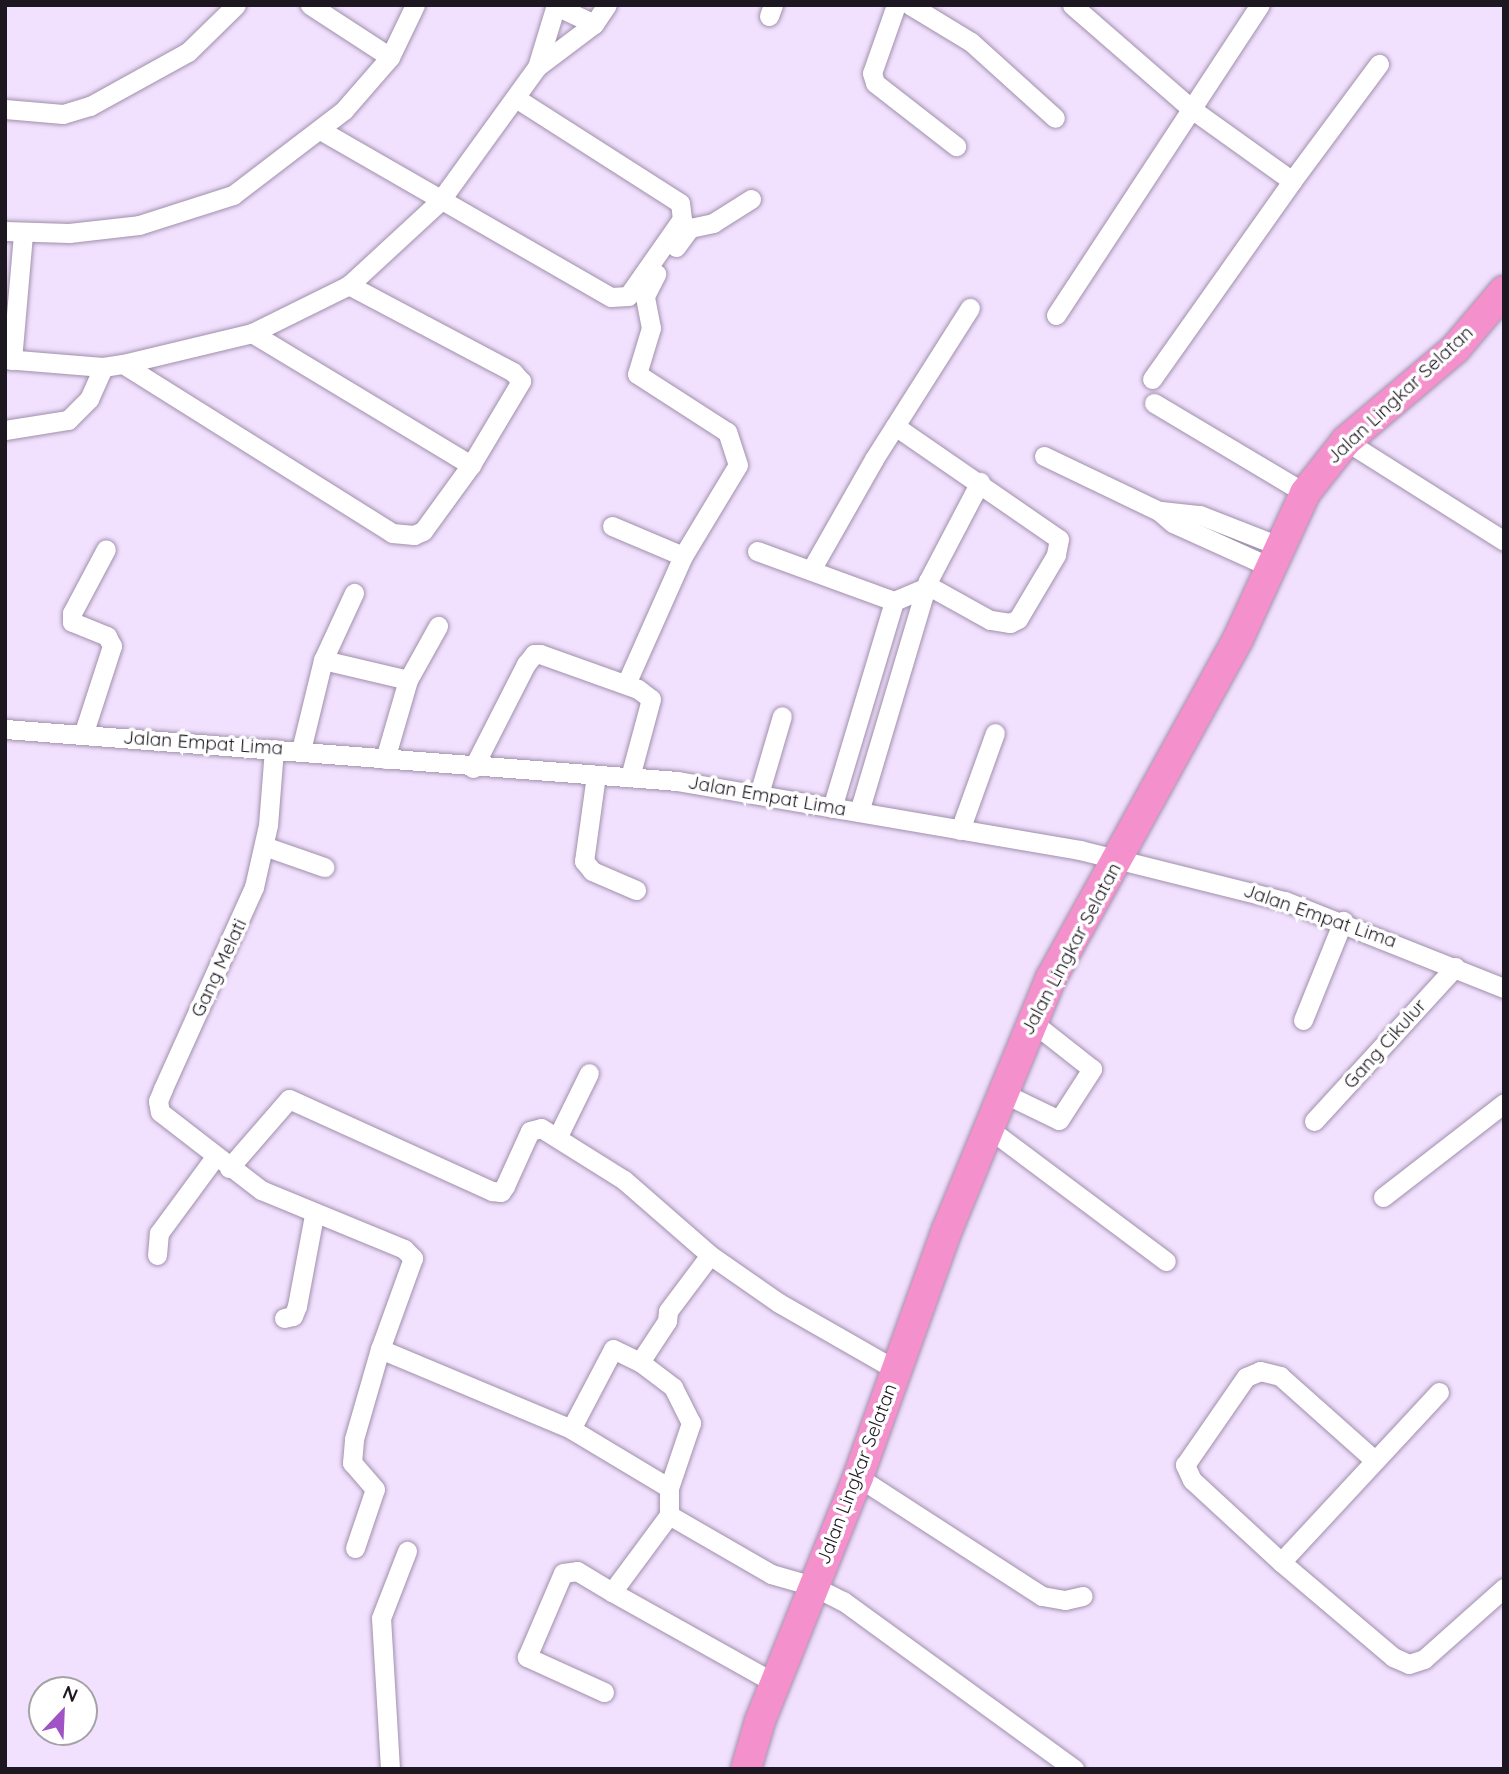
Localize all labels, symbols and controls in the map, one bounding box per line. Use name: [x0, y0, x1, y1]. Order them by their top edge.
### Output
street label: Jalan Lingkar Selatan: [1322, 321, 1478, 469]
street label: Jalan Empat Lima: [122, 726, 284, 760]
street label: Jalan Empat Lima: [686, 771, 848, 821]
street label: Jalan Lingkar Selatan: [1016, 859, 1126, 1039]
street label: Jalan Empat Lima: [1241, 879, 1399, 953]
street label: Gang Melati: [186, 915, 252, 1021]
street label: Gang Cikulur: [1339, 994, 1431, 1094]
street label: Jalan Lingkar Selatan: [812, 1380, 902, 1568]
north arrow: [28, 1676, 98, 1746]
text: N: [59, 1680, 82, 1707]

